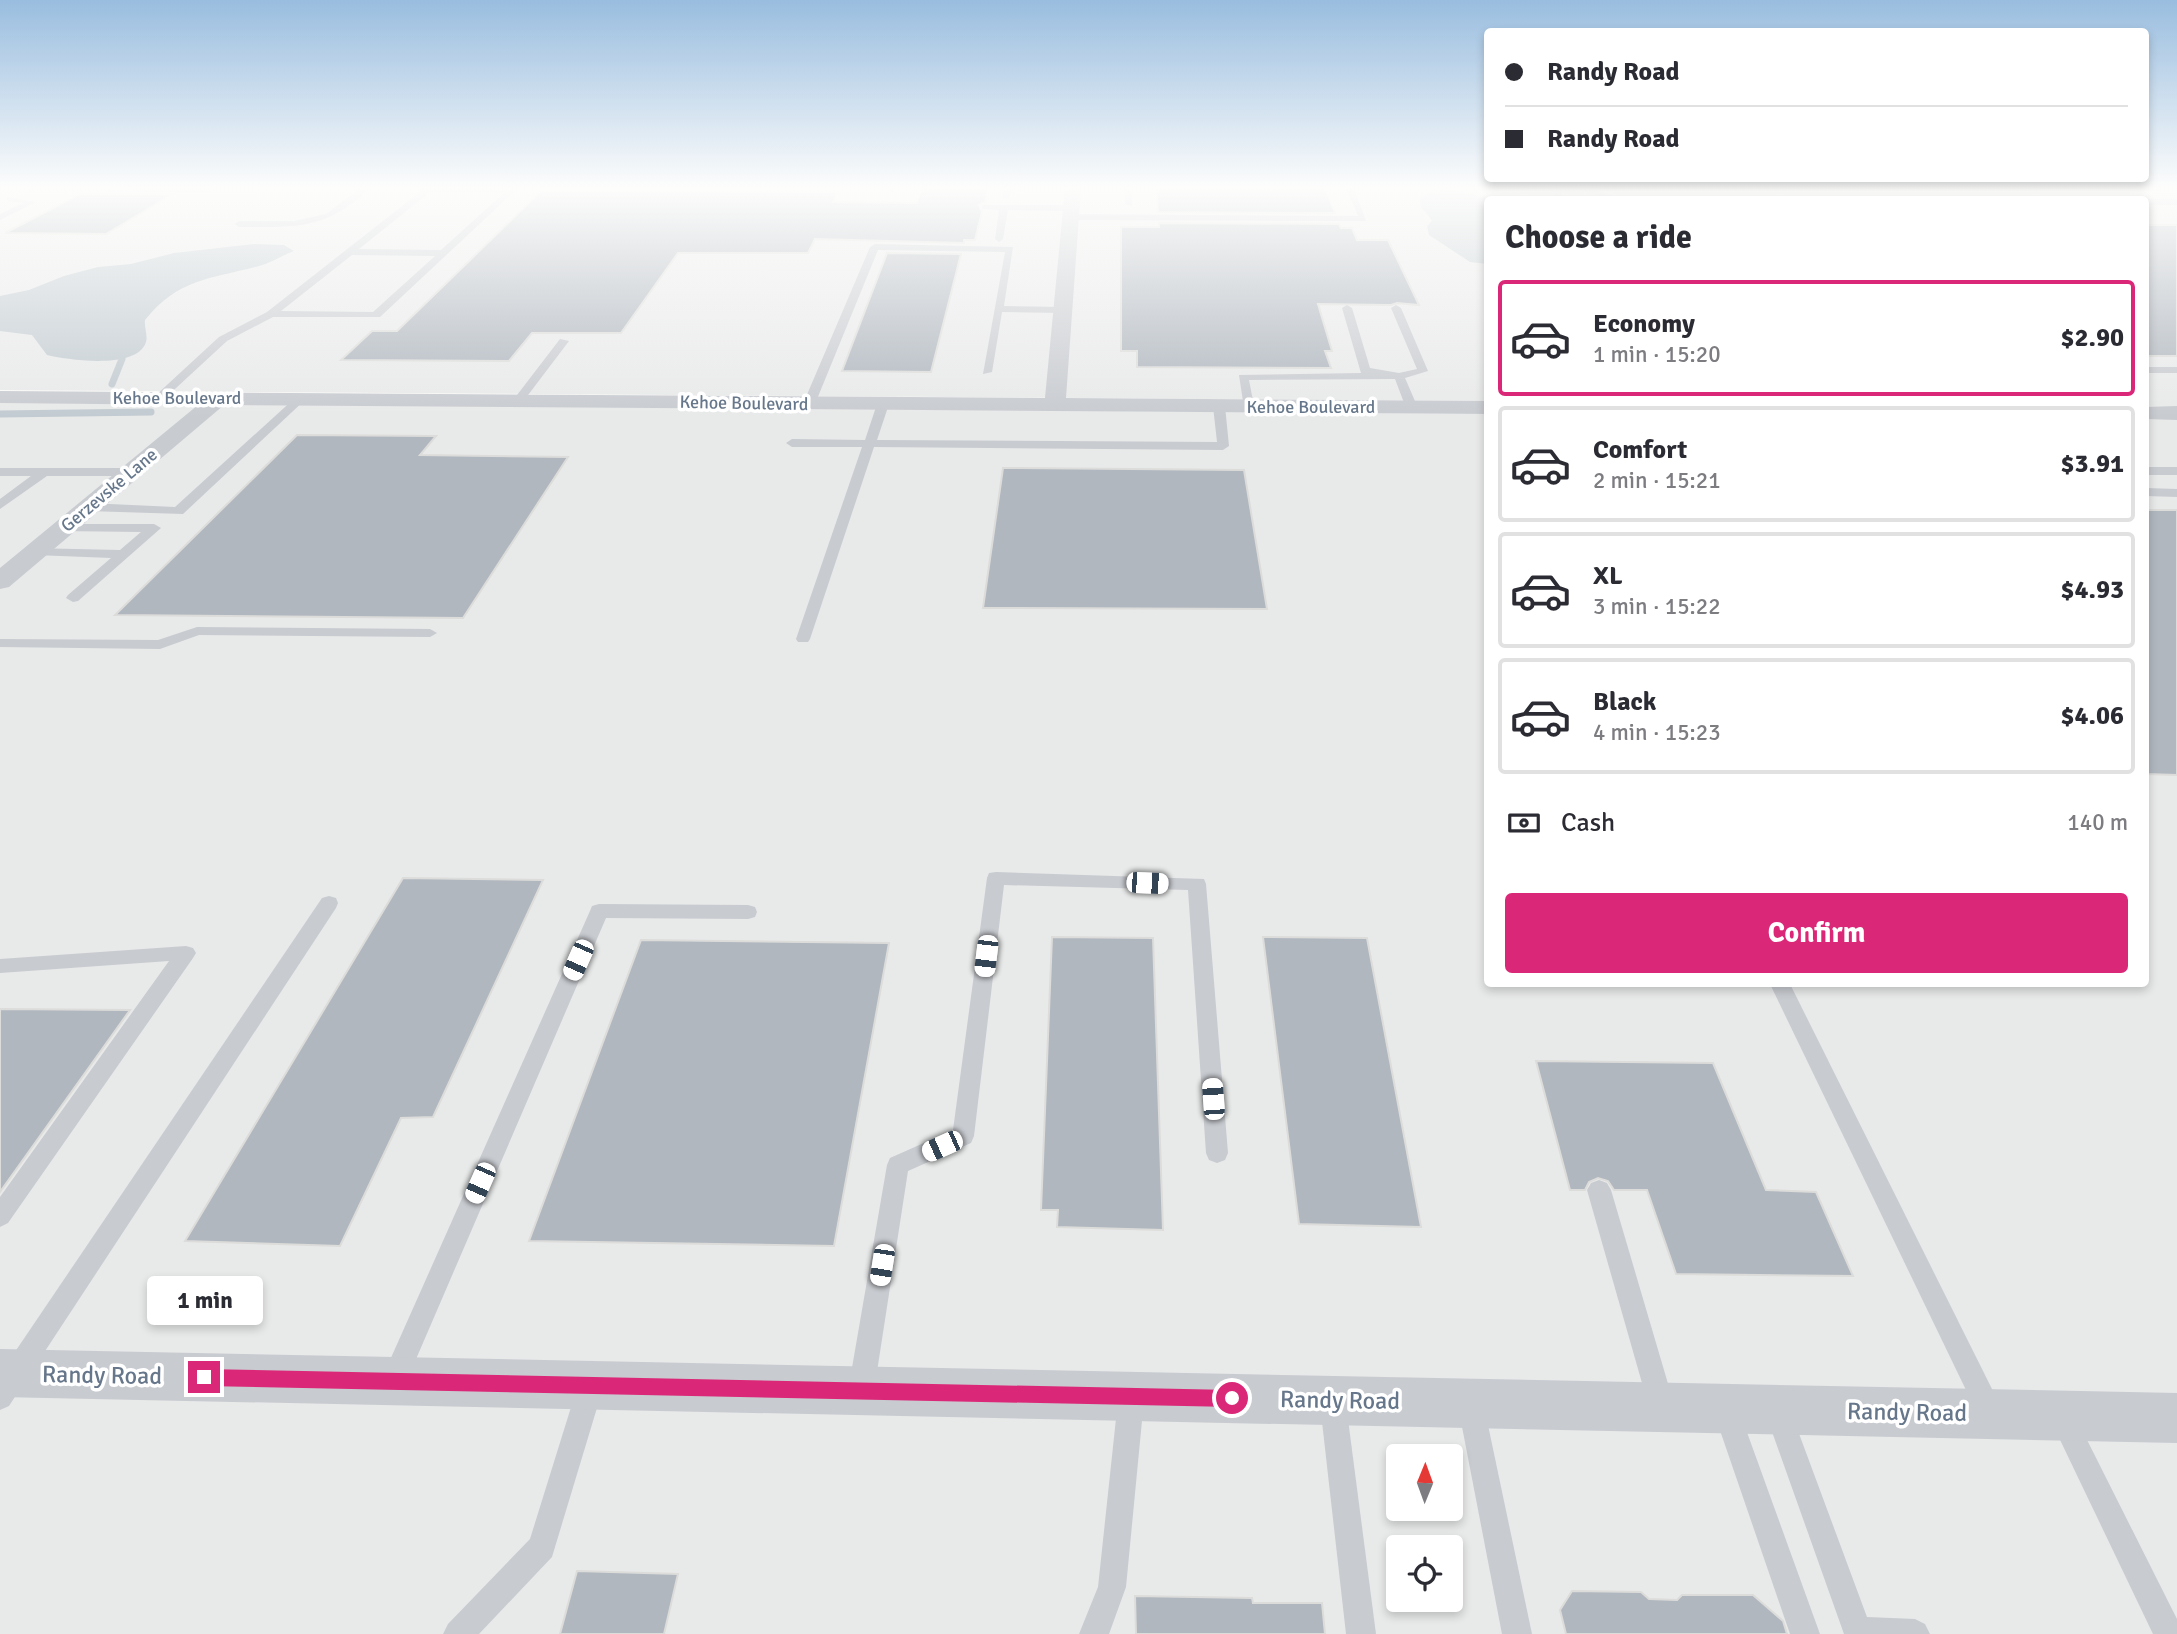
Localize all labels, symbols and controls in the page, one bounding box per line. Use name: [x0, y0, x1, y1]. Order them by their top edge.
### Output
text: Randy Road: [1547, 56, 1679, 88]
text: Randy Road: [1547, 123, 1679, 155]
text: Choose a ride: [1505, 218, 1692, 257]
icon: car: [1509, 307, 1572, 370]
text: Economy: [1593, 308, 1695, 340]
text: $2.90: [2060, 322, 2124, 354]
text: 1 min · 15:20: [1593, 340, 1721, 369]
street label: Kehoe Boulevard: [113, 387, 241, 409]
street label: Kehoe Boulevard: [679, 391, 809, 415]
street label: Kehoe Boulevard: [1247, 396, 1375, 418]
icon: car: [1509, 433, 1572, 496]
text: Comfort: [1593, 434, 1687, 466]
street label: Gerzevske Lane: [56, 443, 162, 537]
text: $3.91: [2060, 448, 2124, 480]
text: 2 min · 15:21: [1593, 466, 1721, 495]
icon: car: [1509, 559, 1572, 622]
text: XL: [1593, 560, 1623, 592]
text: $4.93: [2060, 574, 2124, 606]
text: 3 min · 15:22: [1593, 592, 1721, 621]
icon: car: [1509, 685, 1572, 748]
text: Black: [1593, 686, 1656, 718]
text: $4.06: [2060, 700, 2124, 732]
text: 4 min · 15:23: [1593, 718, 1721, 747]
icon: cash: [1505, 804, 1543, 842]
text: Cash: [1561, 807, 1615, 839]
text: 140 m: [2067, 808, 2128, 837]
car: [1126, 872, 1169, 894]
button: Confirm: [1505, 893, 2128, 973]
car: [974, 934, 999, 978]
car: [560, 937, 597, 983]
car: [1202, 1077, 1225, 1121]
car: [919, 1128, 966, 1164]
car: [462, 1160, 499, 1206]
car: [869, 1243, 896, 1287]
callout: 1 min: [146, 1276, 262, 1324]
text: 1 min: [177, 1286, 233, 1315]
street label: Randy Road: [42, 1359, 162, 1391]
route end: [188, 1361, 220, 1393]
route start: [1216, 1382, 1248, 1414]
street label: Randy Road: [1280, 1384, 1400, 1416]
street label: Randy Road: [1847, 1396, 1967, 1428]
north arrow: [1386, 1444, 1463, 1521]
map controls: [1386, 1444, 1463, 1612]
button: locate: [1386, 1535, 1463, 1612]

